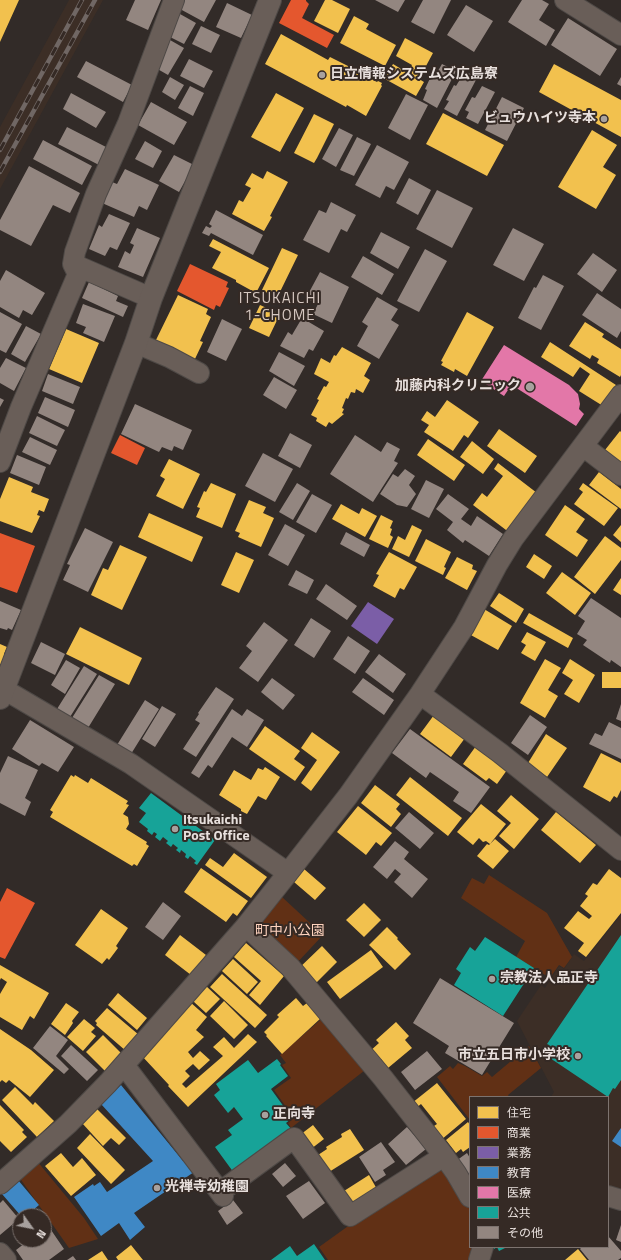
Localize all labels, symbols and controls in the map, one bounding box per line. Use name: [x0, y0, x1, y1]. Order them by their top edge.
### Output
place label: 日立情報システムズ広島寮: [330, 67, 498, 83]
marker: 日立情報システムズ広島寮: [317, 70, 327, 80]
place label: ビュウハイツ寺本: [484, 111, 596, 127]
marker: ビュウハイツ寺本: [599, 114, 609, 124]
district label: ITSUKAICHI 1-CHOME: [239, 290, 321, 325]
place label: 加藤内科クリニック: [395, 379, 521, 395]
marker: 加藤内科クリニック: [524, 381, 536, 393]
place label: Itsukaichi Post Office: [183, 813, 250, 846]
marker: Itsukaichi Post Office: [170, 824, 180, 834]
park label: 町中小公園: [255, 924, 325, 940]
place label: 宗教法人品正寺: [500, 971, 598, 987]
marker: 宗教法人品正寺: [487, 974, 497, 984]
place label: 市立五日市小学校: [458, 1048, 570, 1064]
marker: 市立五日市小学校: [573, 1051, 583, 1061]
legend: [469, 1096, 609, 1248]
text: 住宅: [507, 1103, 531, 1122]
place label: 正向寺: [273, 1107, 315, 1123]
marker: 正向寺: [260, 1110, 270, 1120]
text: 商業: [507, 1123, 531, 1142]
text: 業務: [507, 1143, 531, 1162]
text: 教育: [507, 1163, 531, 1182]
place label: 光禅寺幼稚園: [165, 1180, 249, 1196]
marker: 光禅寺幼稚園: [152, 1183, 162, 1193]
text: 医療: [507, 1183, 531, 1202]
text: 公共: [507, 1203, 531, 1222]
north arrow: [12, 1208, 52, 1248]
text: その他: [507, 1223, 543, 1242]
text: N: [32, 1226, 50, 1242]

